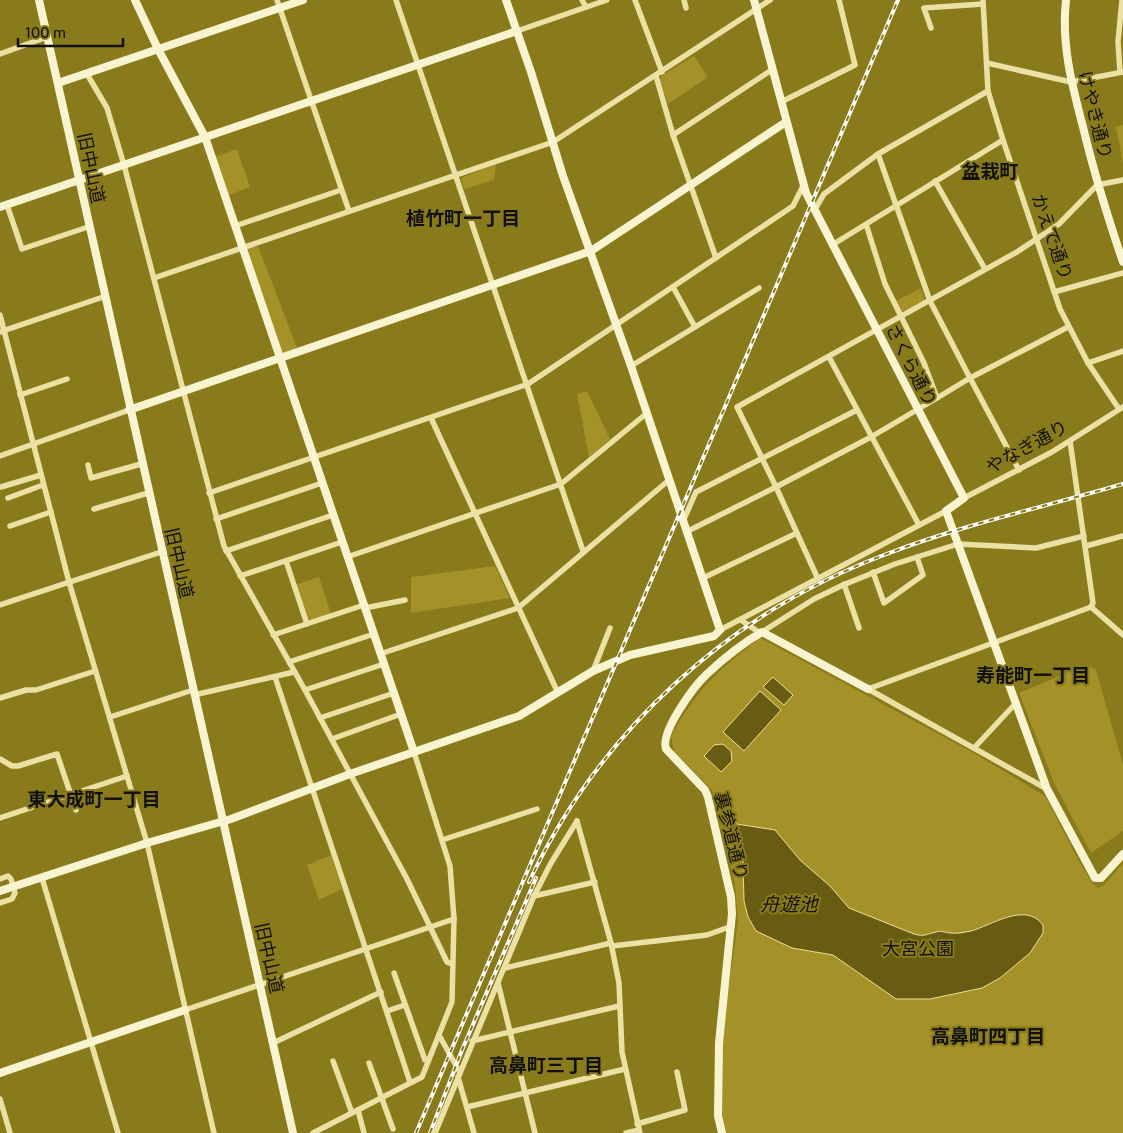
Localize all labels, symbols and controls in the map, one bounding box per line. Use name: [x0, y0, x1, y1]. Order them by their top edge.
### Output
scale bar: [18, 15, 122, 47]
text: 100 m: [25, 24, 66, 41]
street label: けやき通り: [1074, 69, 1117, 161]
street label: 旧中山道: [74, 130, 109, 205]
district label: 盆栽町: [961, 160, 1019, 182]
street label: かえで通り: [1028, 191, 1077, 283]
district label: 植竹町一丁目: [406, 207, 520, 229]
street label: さくら通り: [882, 320, 941, 410]
street label: やなぎ通り: [982, 416, 1071, 478]
street label: 旧中山道: [161, 525, 198, 600]
district label: 寿能町一丁目: [976, 664, 1090, 686]
district label: 東大成町一丁目: [27, 788, 161, 810]
street label: 裏参道通り: [710, 790, 753, 882]
water label: 舟遊池: [760, 893, 819, 915]
street label: 旧中山道: [251, 920, 288, 995]
park label: 大宮公園: [882, 938, 954, 959]
district label: 高鼻町四丁目: [931, 1025, 1045, 1047]
district label: 高鼻町三丁目: [489, 1054, 603, 1076]

